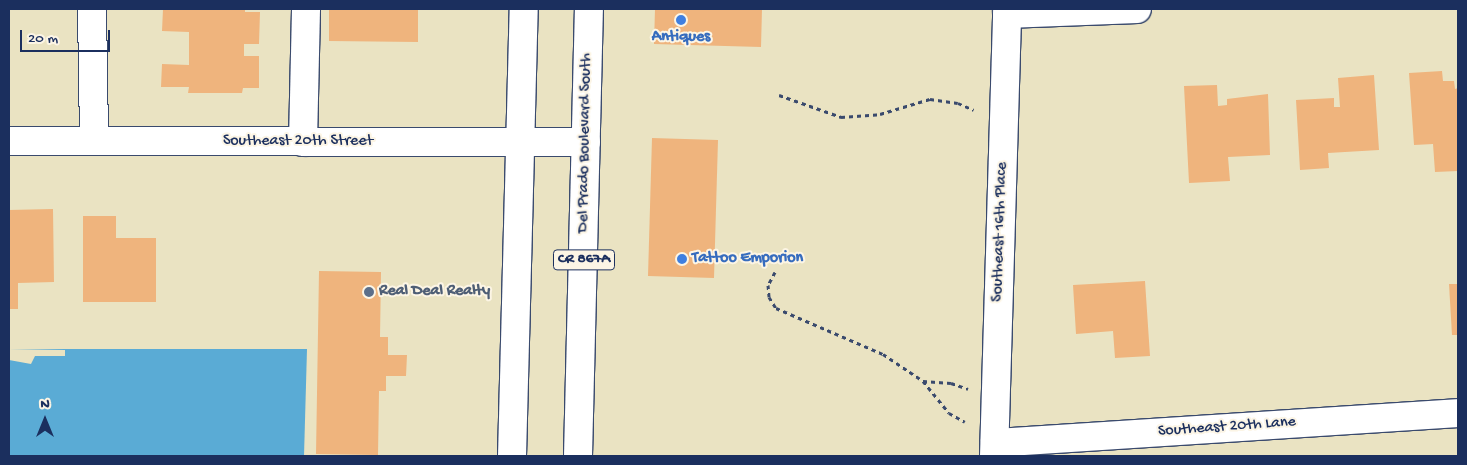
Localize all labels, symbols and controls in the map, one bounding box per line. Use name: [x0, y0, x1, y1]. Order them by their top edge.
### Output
marker: Antiques: [675, 14, 687, 26]
scale bar: [22, 20, 112, 52]
place label: Antiques: [652, 28, 710, 48]
text: 20 m: [28, 30, 58, 48]
street label: Del Prado Boulevard South: [575, 53, 597, 233]
street label: Southeast 20th Street: [223, 132, 373, 152]
street label: Southeast 16th Place: [989, 162, 1013, 302]
road number: CR 867A: [553, 248, 615, 272]
place label: Tattoo Emporion: [692, 249, 803, 269]
marker: Tattoo Emporion: [676, 253, 688, 265]
place label: Real Deal Realty: [379, 282, 490, 302]
marker: Real Deal Realty: [363, 286, 375, 298]
north arrow: [20, 395, 70, 445]
text: N: [40, 396, 50, 413]
street label: Southeast 20th Lane: [1157, 414, 1297, 442]

